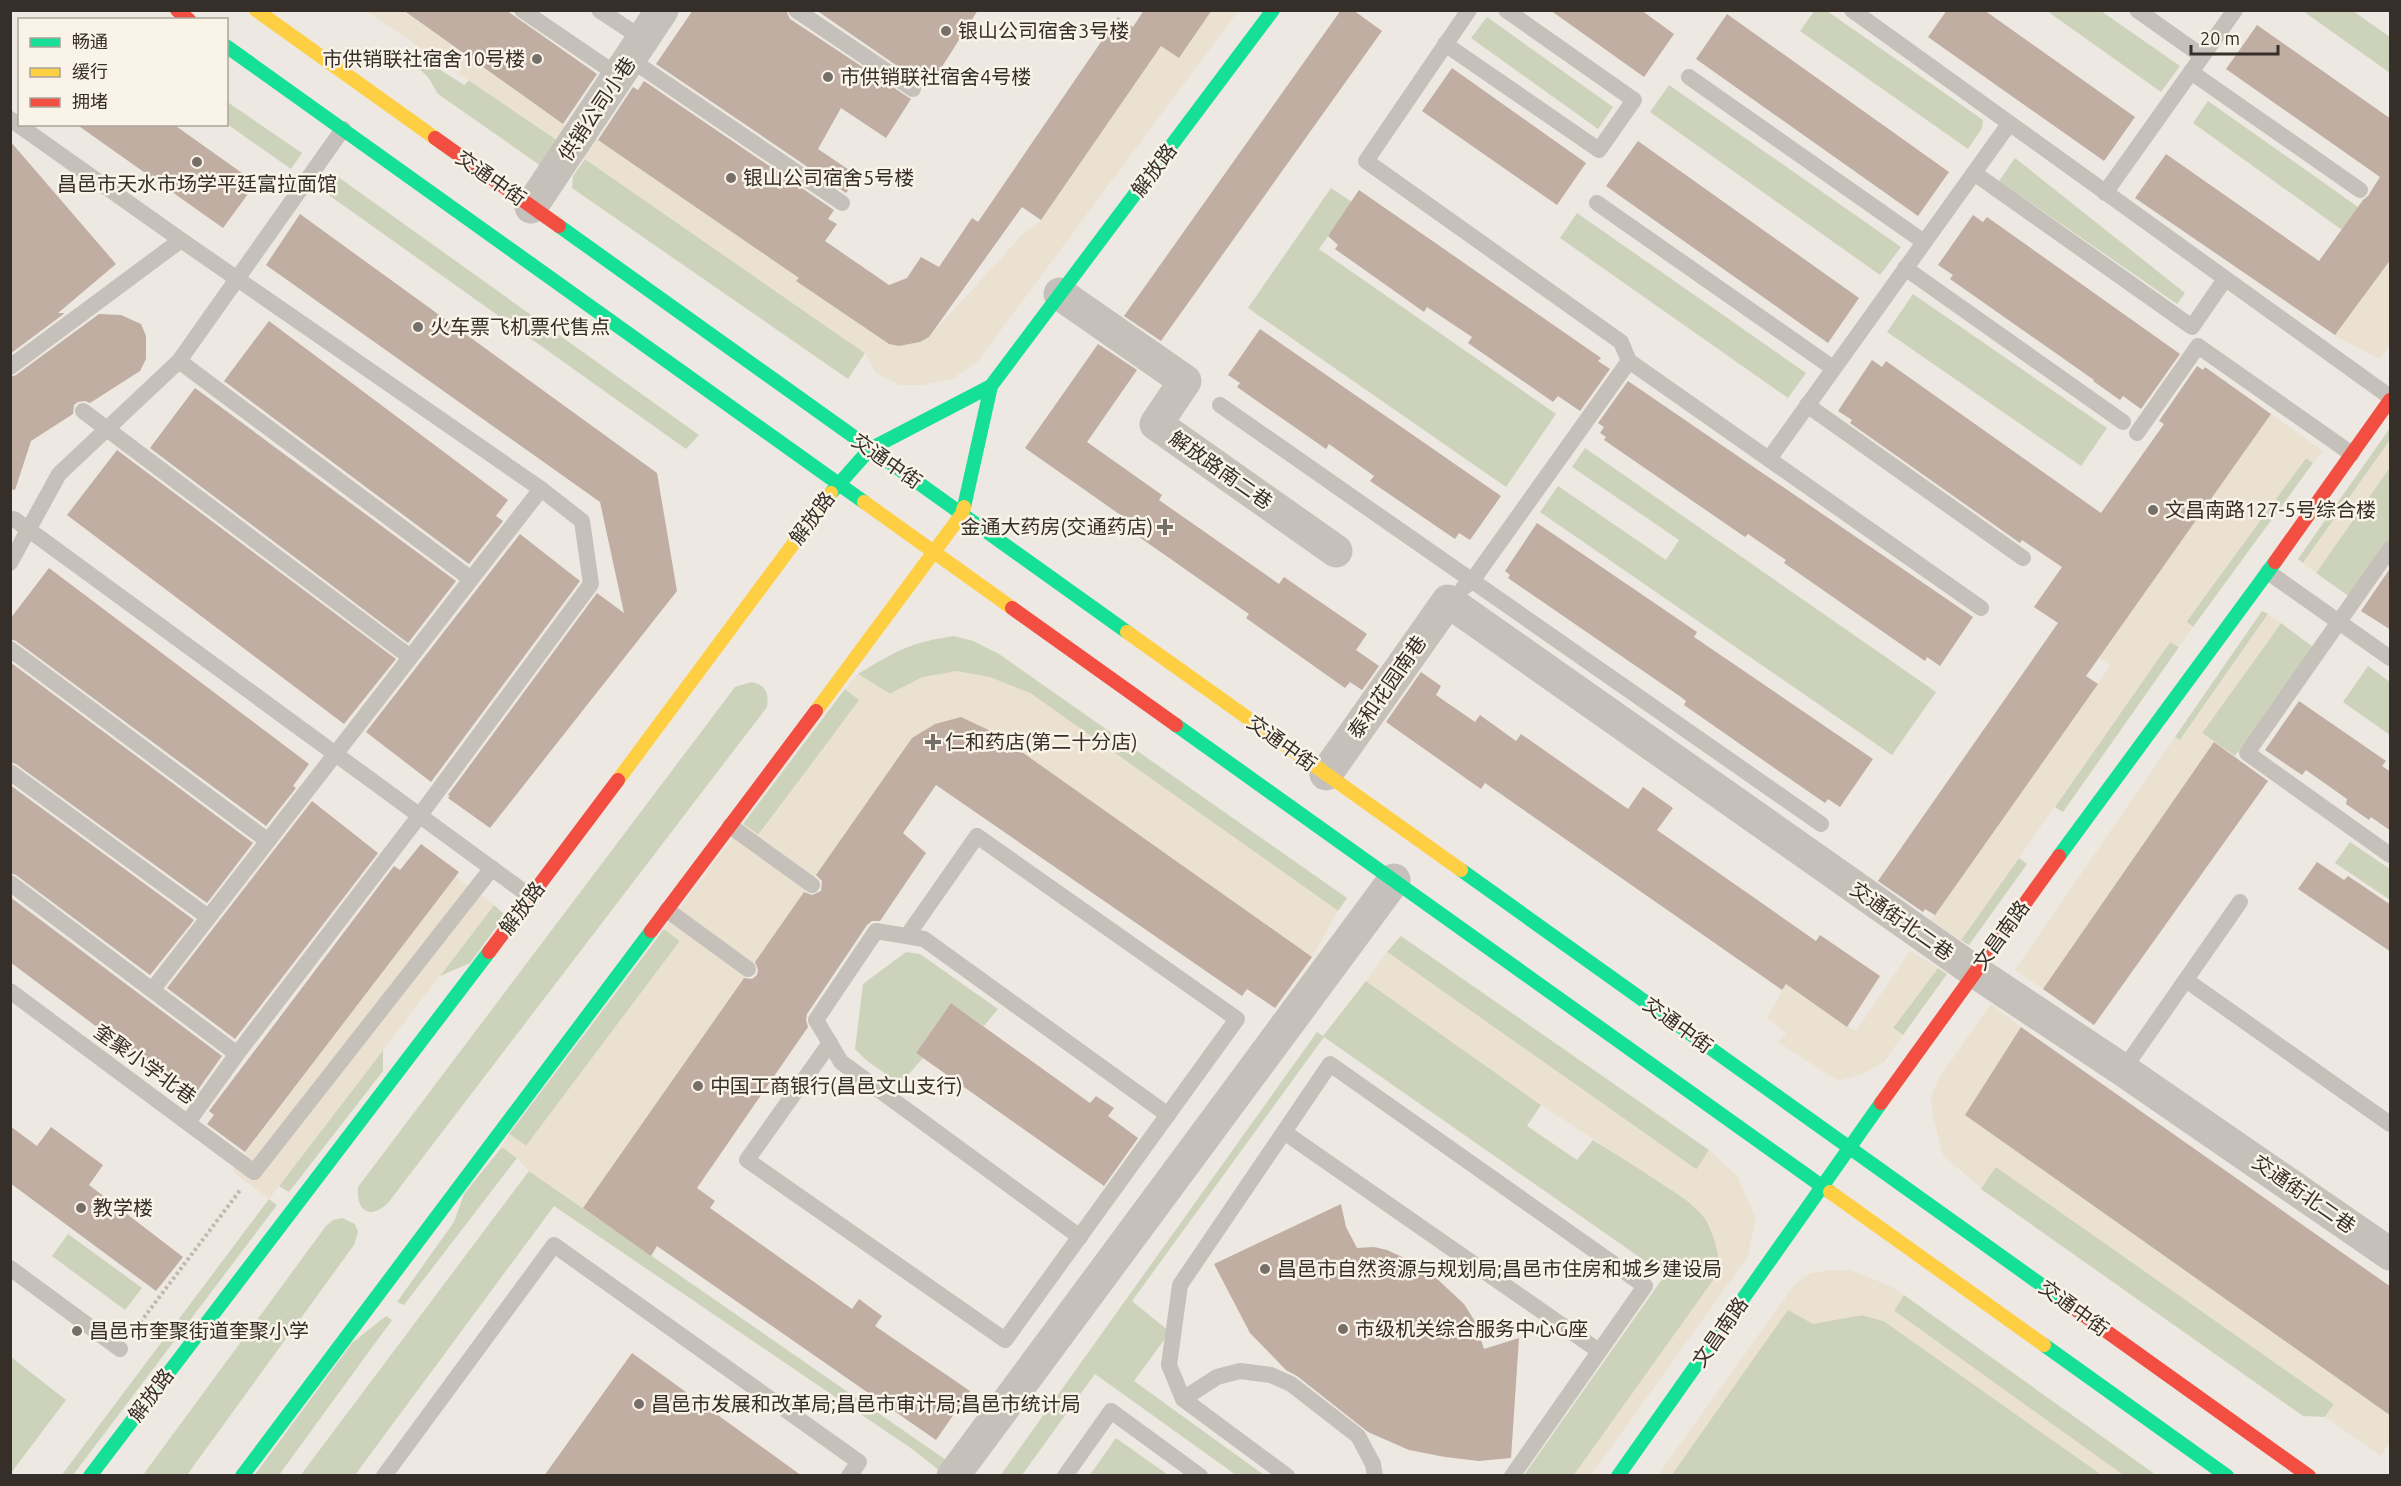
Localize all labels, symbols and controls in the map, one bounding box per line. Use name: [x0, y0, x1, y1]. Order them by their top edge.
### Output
legend: [18, 18, 228, 126]
scale bar: [2191, 18, 2278, 56]
place label: 银山公司宿舍3号楼: [958, 19, 1129, 42]
marker: 银山公司宿舍3号楼: [939, 24, 953, 38]
text: 20 m: [2200, 28, 2240, 48]
text: 畅通: [72, 31, 108, 51]
place label: 市供销联社宿舍10号楼: [322, 47, 525, 70]
marker: 市供销联社宿舍10号楼: [530, 52, 544, 66]
street label: 供销公司小巷: [553, 53, 640, 165]
text: 缓行: [72, 61, 108, 81]
place label: 市供销联社宿舍4号楼: [840, 65, 1031, 88]
marker: 市供销联社宿舍4号楼: [821, 70, 835, 84]
text: 拥堵: [72, 91, 108, 111]
street label: 解放路: [1126, 139, 1181, 201]
street label: 交通中街: [452, 145, 531, 210]
marker: 昌邑市天水市场学平廷富拉面馆: [190, 155, 204, 169]
place label: 银山公司宿舍5号楼: [743, 166, 914, 189]
marker: 银山公司宿舍5号楼: [724, 171, 738, 185]
place label: 昌邑市天水市场学平廷富拉面馆: [57, 172, 337, 195]
place label: 火车票飞机票代售点: [430, 315, 610, 338]
marker: 火车票飞机票代售点: [411, 320, 425, 334]
street label: 解放路南二巷: [1166, 426, 1277, 513]
street label: 交通中街: [848, 428, 927, 493]
street label: 解放路: [784, 487, 839, 549]
place label: 文昌南路127-5号综合楼: [2165, 498, 2376, 521]
marker: 文昌南路127-5号综合楼: [2146, 503, 2160, 517]
place label: 金通大药房(交通药店): [960, 515, 1153, 538]
marker: 金通大药房(交通药店): [1158, 520, 1172, 534]
street label: 泰和花园南巷: [1343, 631, 1430, 742]
street label: 交通中街: [1243, 710, 1321, 775]
place label: 仁和药店(第二十分店): [945, 730, 1138, 753]
marker: 仁和药店(第二十分店): [926, 735, 940, 749]
street label: 解放路: [494, 877, 549, 939]
street label: 交通街北二巷: [1847, 877, 1958, 964]
street label: 文昌南路: [1968, 896, 2033, 974]
street label: 交通中街: [1639, 992, 1717, 1057]
street label: 奎聚小学北巷: [90, 1019, 201, 1108]
place label: 中国工商银行(昌邑文山支行): [710, 1074, 963, 1097]
marker: 中国工商银行(昌邑文山支行): [691, 1079, 705, 1093]
street label: 交通街北二巷: [2249, 1150, 2360, 1237]
place label: 教学楼: [93, 1196, 153, 1219]
marker: 教学楼: [74, 1201, 88, 1215]
place label: 昌邑市自然资源与规划局;昌邑市住房和城乡建设局: [1277, 1257, 1722, 1280]
marker: 昌邑市自然资源与规划局;昌邑市住房和城乡建设局: [1258, 1262, 1272, 1276]
street label: 交通中街: [2035, 1275, 2113, 1340]
street label: 文昌南路: [1687, 1292, 1752, 1371]
place label: 市级机关综合服务中心G座: [1355, 1317, 1588, 1340]
place label: 昌邑市奎聚街道奎聚小学: [89, 1319, 309, 1342]
marker: 市级机关综合服务中心G座: [1336, 1322, 1350, 1336]
marker: 昌邑市奎聚街道奎聚小学: [70, 1324, 84, 1338]
street label: 解放路: [123, 1364, 178, 1426]
place label: 昌邑市发展和改革局;昌邑市审计局;昌邑市统计局: [651, 1392, 1081, 1415]
marker: 昌邑市发展和改革局;昌邑市审计局;昌邑市统计局: [632, 1397, 646, 1411]

